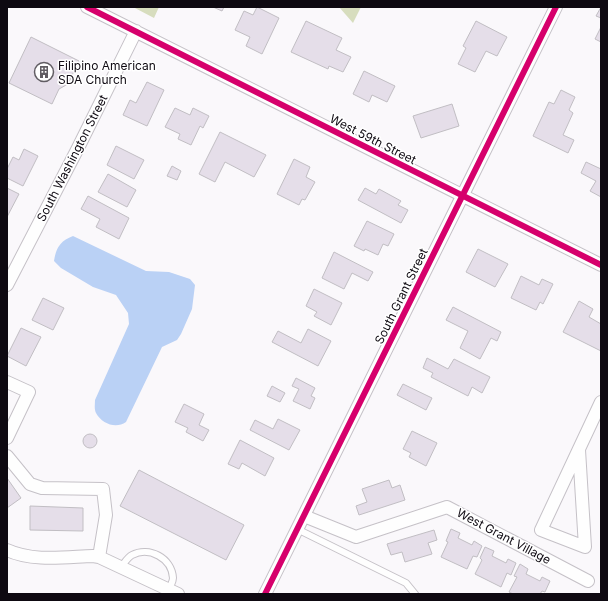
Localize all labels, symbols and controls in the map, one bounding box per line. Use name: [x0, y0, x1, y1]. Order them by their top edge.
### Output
place label: Filipino American SDA Church: [58, 58, 156, 87]
building icon: Filipino American SDA Church: [33, 61, 55, 83]
street label: South Washington Street: [33, 92, 111, 224]
street label: West 59th Street: [327, 111, 419, 167]
street label: South Grant Street: [371, 246, 431, 346]
street label: West Grant Village: [454, 505, 554, 567]

